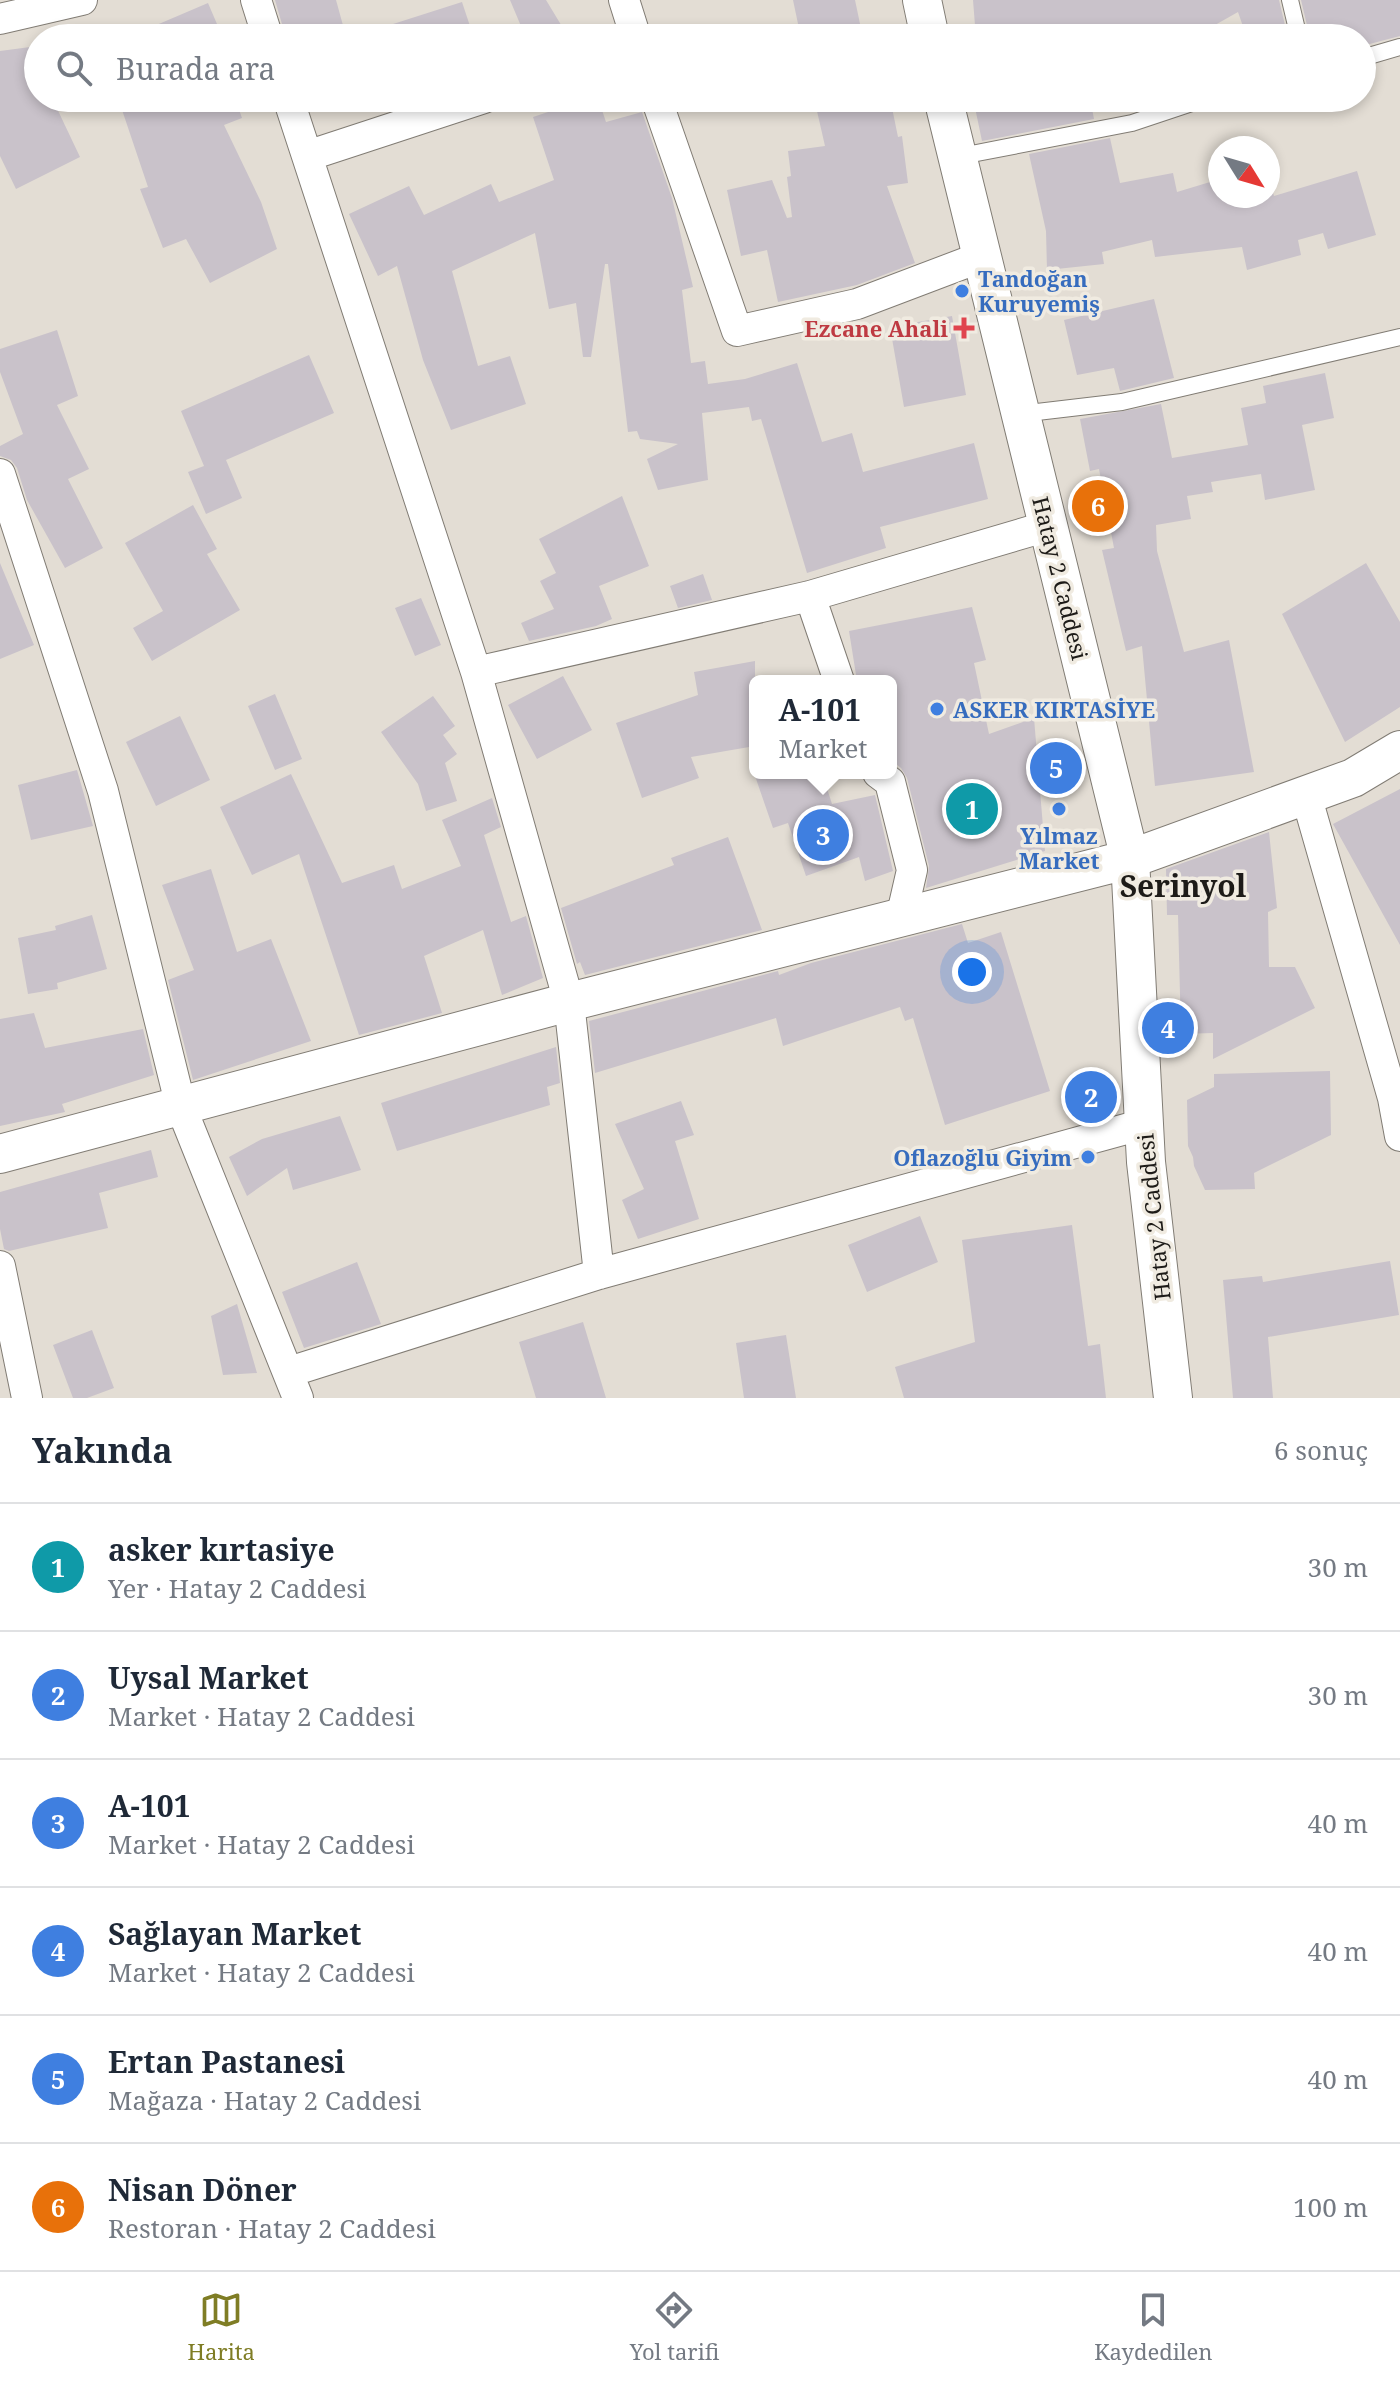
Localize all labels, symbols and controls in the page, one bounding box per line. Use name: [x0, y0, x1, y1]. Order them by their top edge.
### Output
search box: [24, 24, 1376, 112]
icon: search: [52, 46, 96, 90]
text: Burada ara: [116, 48, 276, 89]
north arrow: [1208, 136, 1280, 208]
place label: Tandoğan Kuruyemiş: [978, 263, 1100, 318]
marker: Tandoğan Kuruyemiş: [953, 282, 971, 300]
place label: Ezcane Ahali: [804, 313, 948, 343]
marker: Ezcane Ahali: [955, 319, 973, 337]
pin: 6: [1072, 476, 1124, 536]
street label: Hatay 2 Caddesi: [1026, 493, 1096, 663]
popup: [749, 675, 897, 779]
text: A-101: [778, 689, 861, 730]
place label: ASKER KIRTASİYE: [953, 694, 1155, 724]
marker: ASKER KIRTASİYE: [928, 700, 946, 718]
text: Market: [778, 730, 868, 766]
pin: 5: [1030, 738, 1082, 798]
pin: 1: [946, 779, 998, 839]
marker: Yılmaz Market: [1050, 800, 1068, 818]
pin: 3: [797, 805, 849, 865]
place label: Yılmaz Market: [1019, 820, 1099, 875]
district label: Serinyol: [1120, 865, 1247, 906]
your location: [952, 952, 992, 992]
pin: 4: [1142, 998, 1194, 1058]
pin: 2: [1065, 1067, 1117, 1127]
street label: Hatay 2 Caddesi: [1129, 1132, 1177, 1302]
place label: Oflazoğlu Giyim: [893, 1142, 1072, 1172]
marker: Oflazoğlu Giyim: [1079, 1148, 1097, 1166]
text: Yakında: [32, 1427, 173, 1473]
text: 6 sonuç: [1274, 1432, 1368, 1468]
text: asker kırtasiye: [108, 1529, 335, 1570]
text: 1: [51, 1549, 65, 1585]
text: 30 m: [1308, 1549, 1368, 1585]
text: Yer · Hatay 2 Caddesi: [108, 1570, 366, 1606]
text: Uysal Market: [108, 1657, 309, 1698]
text: 2: [51, 1677, 65, 1713]
text: 30 m: [1308, 1677, 1368, 1713]
text: Market · Hatay 2 Caddesi: [108, 1698, 415, 1734]
text: A-101: [108, 1785, 191, 1826]
text: 3: [51, 1805, 65, 1841]
text: 40 m: [1308, 1805, 1368, 1841]
text: Market · Hatay 2 Caddesi: [108, 1826, 415, 1862]
text: Sağlayan Market: [108, 1913, 361, 1954]
text: 4: [51, 1933, 65, 1969]
text: 40 m: [1308, 1933, 1368, 1969]
text: Market · Hatay 2 Caddesi: [108, 1954, 415, 1990]
text: Ertan Pastanesi: [108, 2041, 345, 2082]
text: 5: [51, 2061, 65, 2097]
text: 40 m: [1308, 2061, 1368, 2097]
text: Mağaza · Hatay 2 Caddesi: [108, 2082, 421, 2118]
text: Nisan Döner: [108, 2169, 297, 2210]
text: 6: [51, 2189, 65, 2225]
text: 100 m: [1293, 2189, 1368, 2225]
text: Restoran · Hatay 2 Caddesi: [108, 2210, 436, 2246]
tab: Harita: [187, 2288, 255, 2366]
tab: Yol tarifi: [630, 2288, 719, 2366]
tab: Kaydedilen: [1094, 2288, 1213, 2366]

